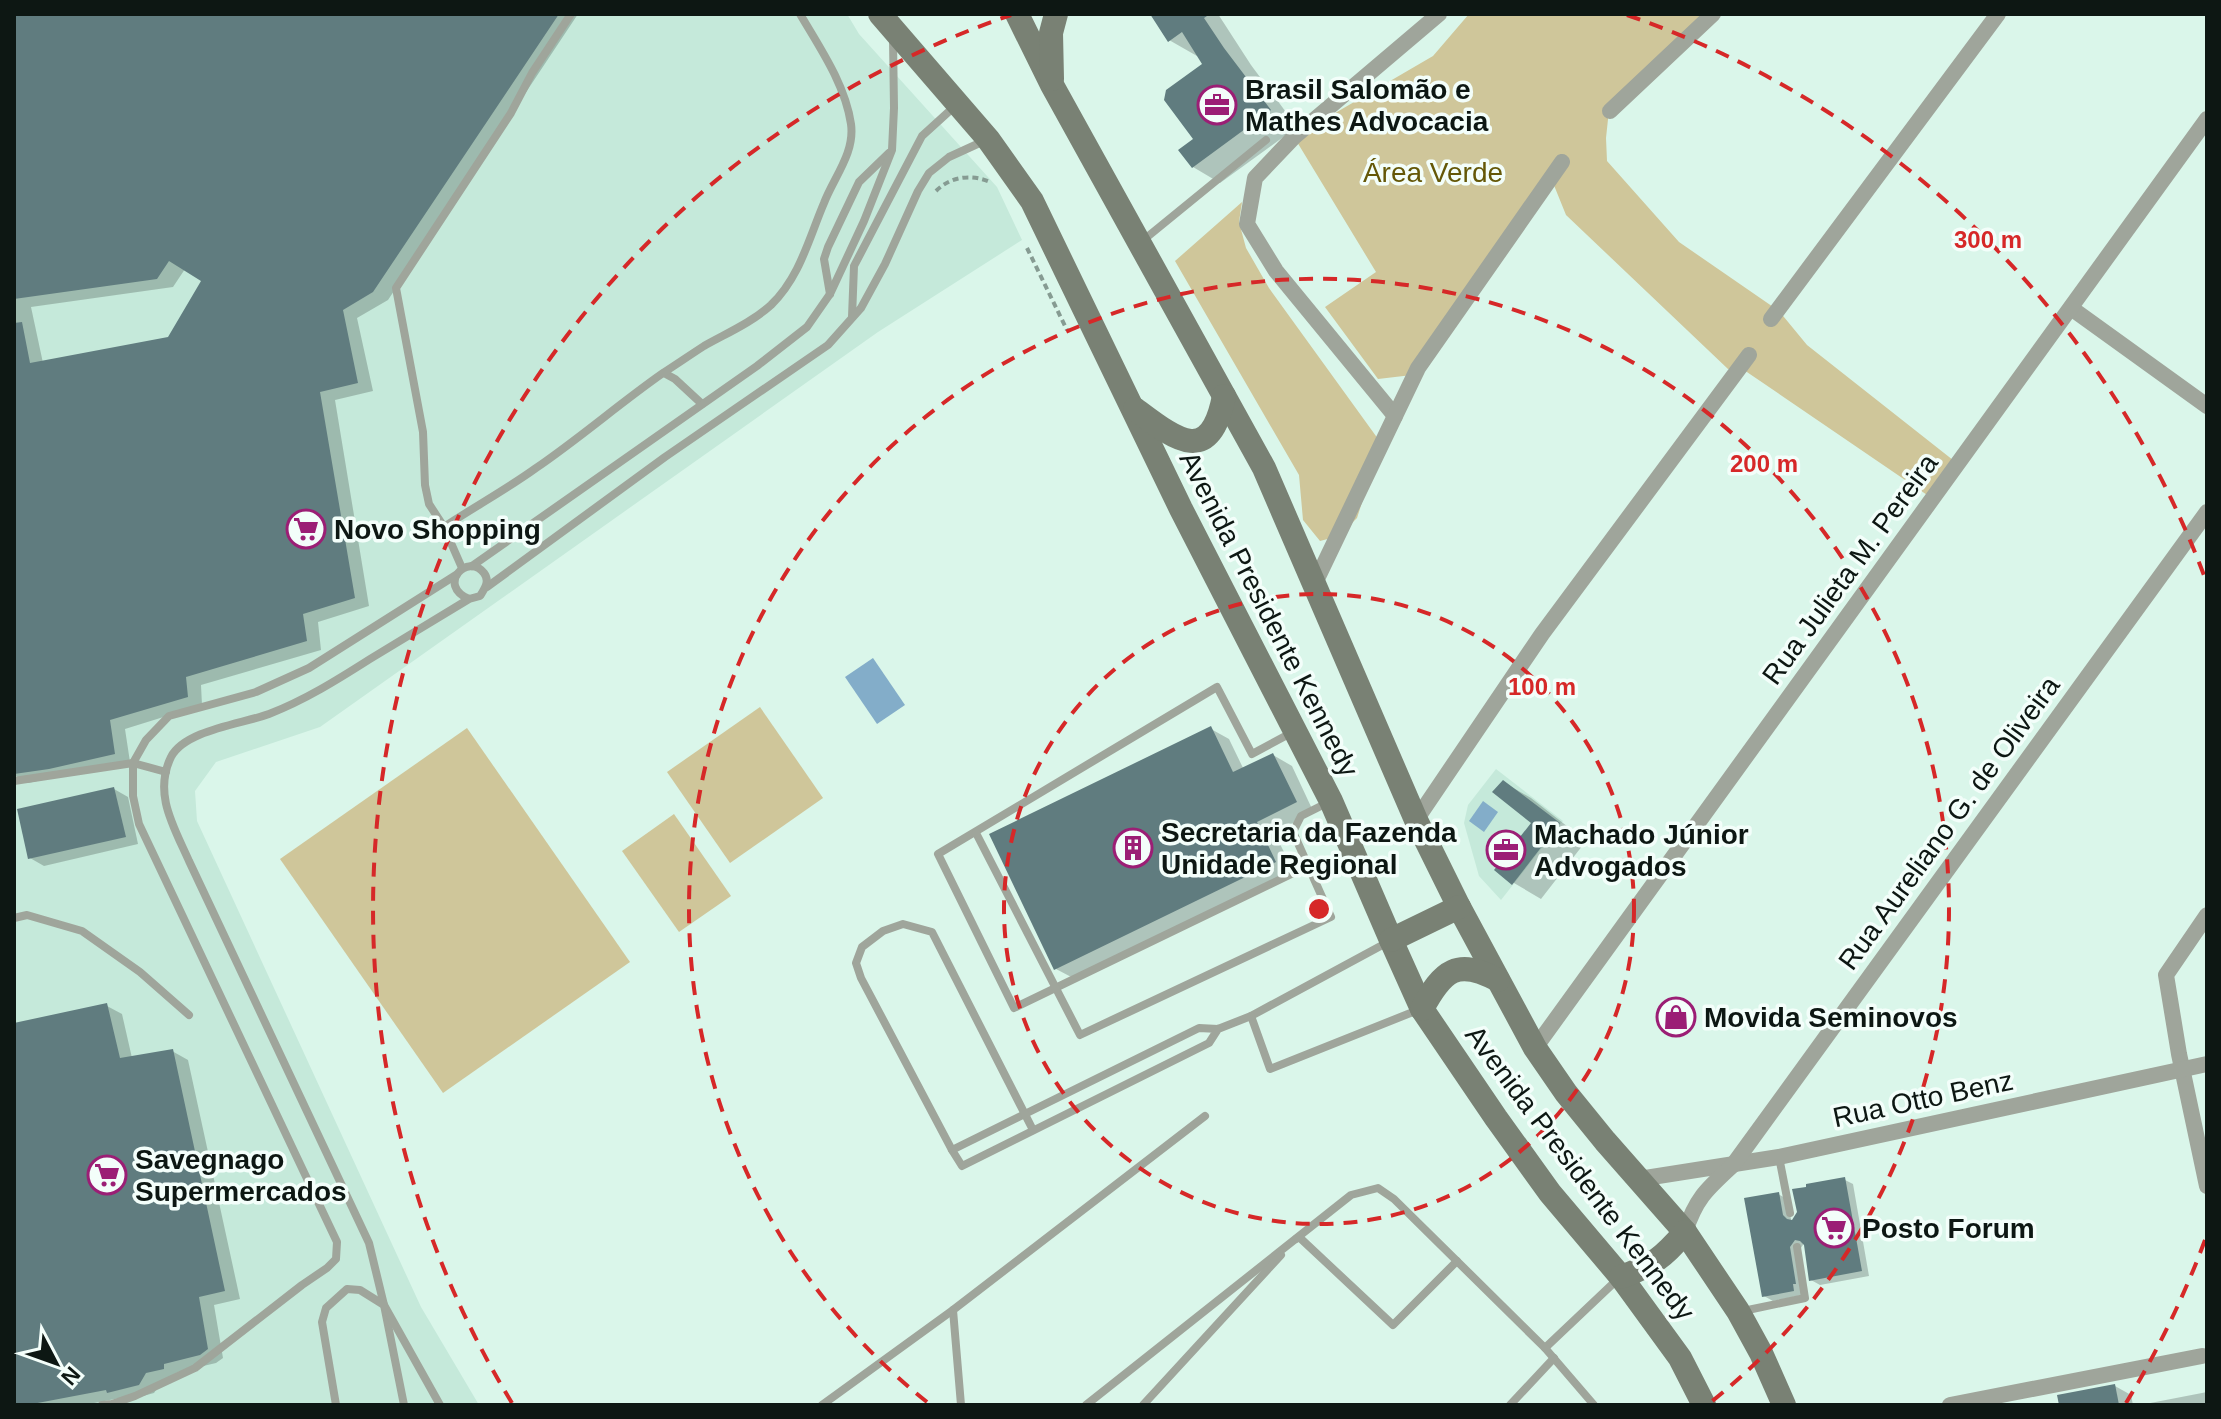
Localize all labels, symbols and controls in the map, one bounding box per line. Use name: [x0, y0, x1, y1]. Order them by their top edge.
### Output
place label: Brasil Salomão e Mathes Advocacia: [1245, 74, 1489, 137]
office icon: Brasil Salomão e Mathes Advocacia: [1196, 84, 1238, 126]
park label: Área Verde: [1363, 157, 1503, 188]
text: 300 m: [1954, 226, 2022, 253]
street label: Avenida Presidente Kennedy: [1173, 446, 1365, 782]
street label: Rua Julieta M. Pereira: [1756, 447, 1944, 690]
text: 200 m: [1730, 450, 1798, 477]
supermarket icon: Novo Shopping: [285, 508, 327, 550]
place label: Novo Shopping: [334, 514, 541, 545]
street label: Rua Aureliano G. de Oliveira: [1832, 670, 2066, 976]
text: 100 m: [1508, 673, 1576, 700]
place label: Secretaria da Fazenda Unidade Regional: [1161, 817, 1457, 880]
place label: Machado Júnior Advogados: [1534, 819, 1749, 882]
building icon: Secretaria da Fazenda Unidade Regional: [1112, 827, 1154, 869]
office icon: Machado Júnior Advogados: [1485, 829, 1527, 871]
centre of rings: [1305, 895, 1333, 923]
shop icon: Movida Seminovos: [1655, 996, 1697, 1038]
place label: Movida Seminovos: [1704, 1002, 1958, 1033]
street label: Avenida Presidente Kennedy: [1459, 1020, 1701, 1326]
street label: Rua Otto Benz: [1830, 1065, 2016, 1133]
place label: Savegnago Supermercados: [135, 1144, 347, 1207]
supermarket icon: Savegnago Supermercados: [86, 1154, 128, 1196]
supermarket icon: Posto Forum: [1813, 1207, 1855, 1249]
place label: Posto Forum: [1862, 1213, 2035, 1244]
north arrow: [16, 1323, 96, 1403]
text: N: [56, 1362, 85, 1390]

